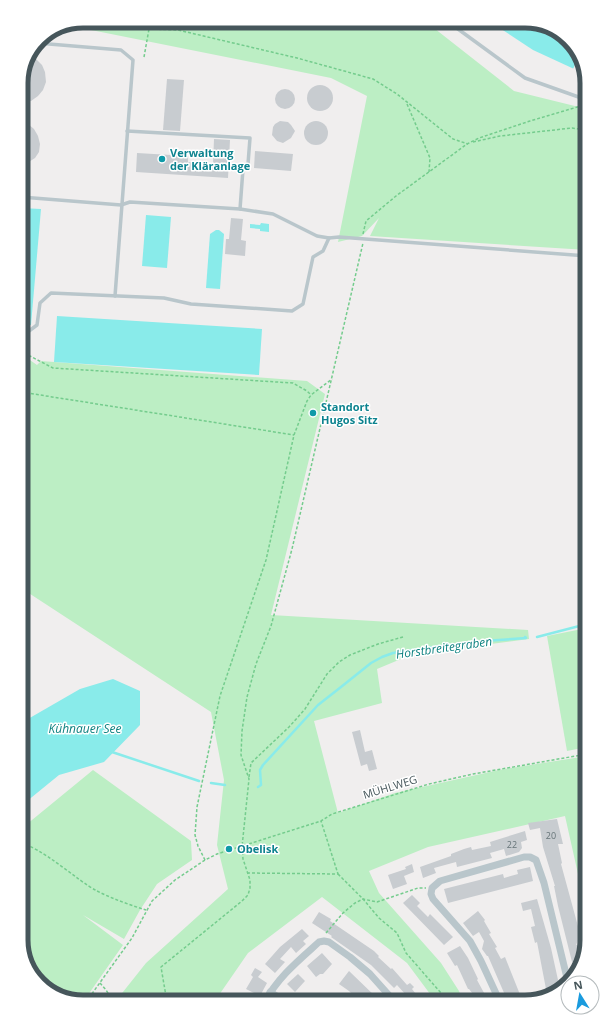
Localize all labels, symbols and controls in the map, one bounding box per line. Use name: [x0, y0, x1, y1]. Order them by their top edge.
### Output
place label: Verwaltung der Kläranlage: [170, 145, 251, 173]
marker: Verwaltung der Kläranlage: [157, 154, 167, 164]
place label: Standort Hugos Sitz: [321, 399, 378, 427]
marker: Standort Hugos Sitz: [308, 408, 318, 418]
water label: Horstbreitegraben: [395, 632, 493, 663]
water label: Kühnauer See: [49, 720, 122, 737]
street label: MÜHLWEG: [361, 771, 419, 802]
house number: 20: [546, 829, 556, 842]
house number: 22: [507, 838, 517, 851]
place label: Obelisk: [237, 841, 278, 856]
marker: Obelisk: [224, 844, 234, 854]
north arrow: [560, 975, 600, 1015]
text: N: [572, 976, 584, 993]

